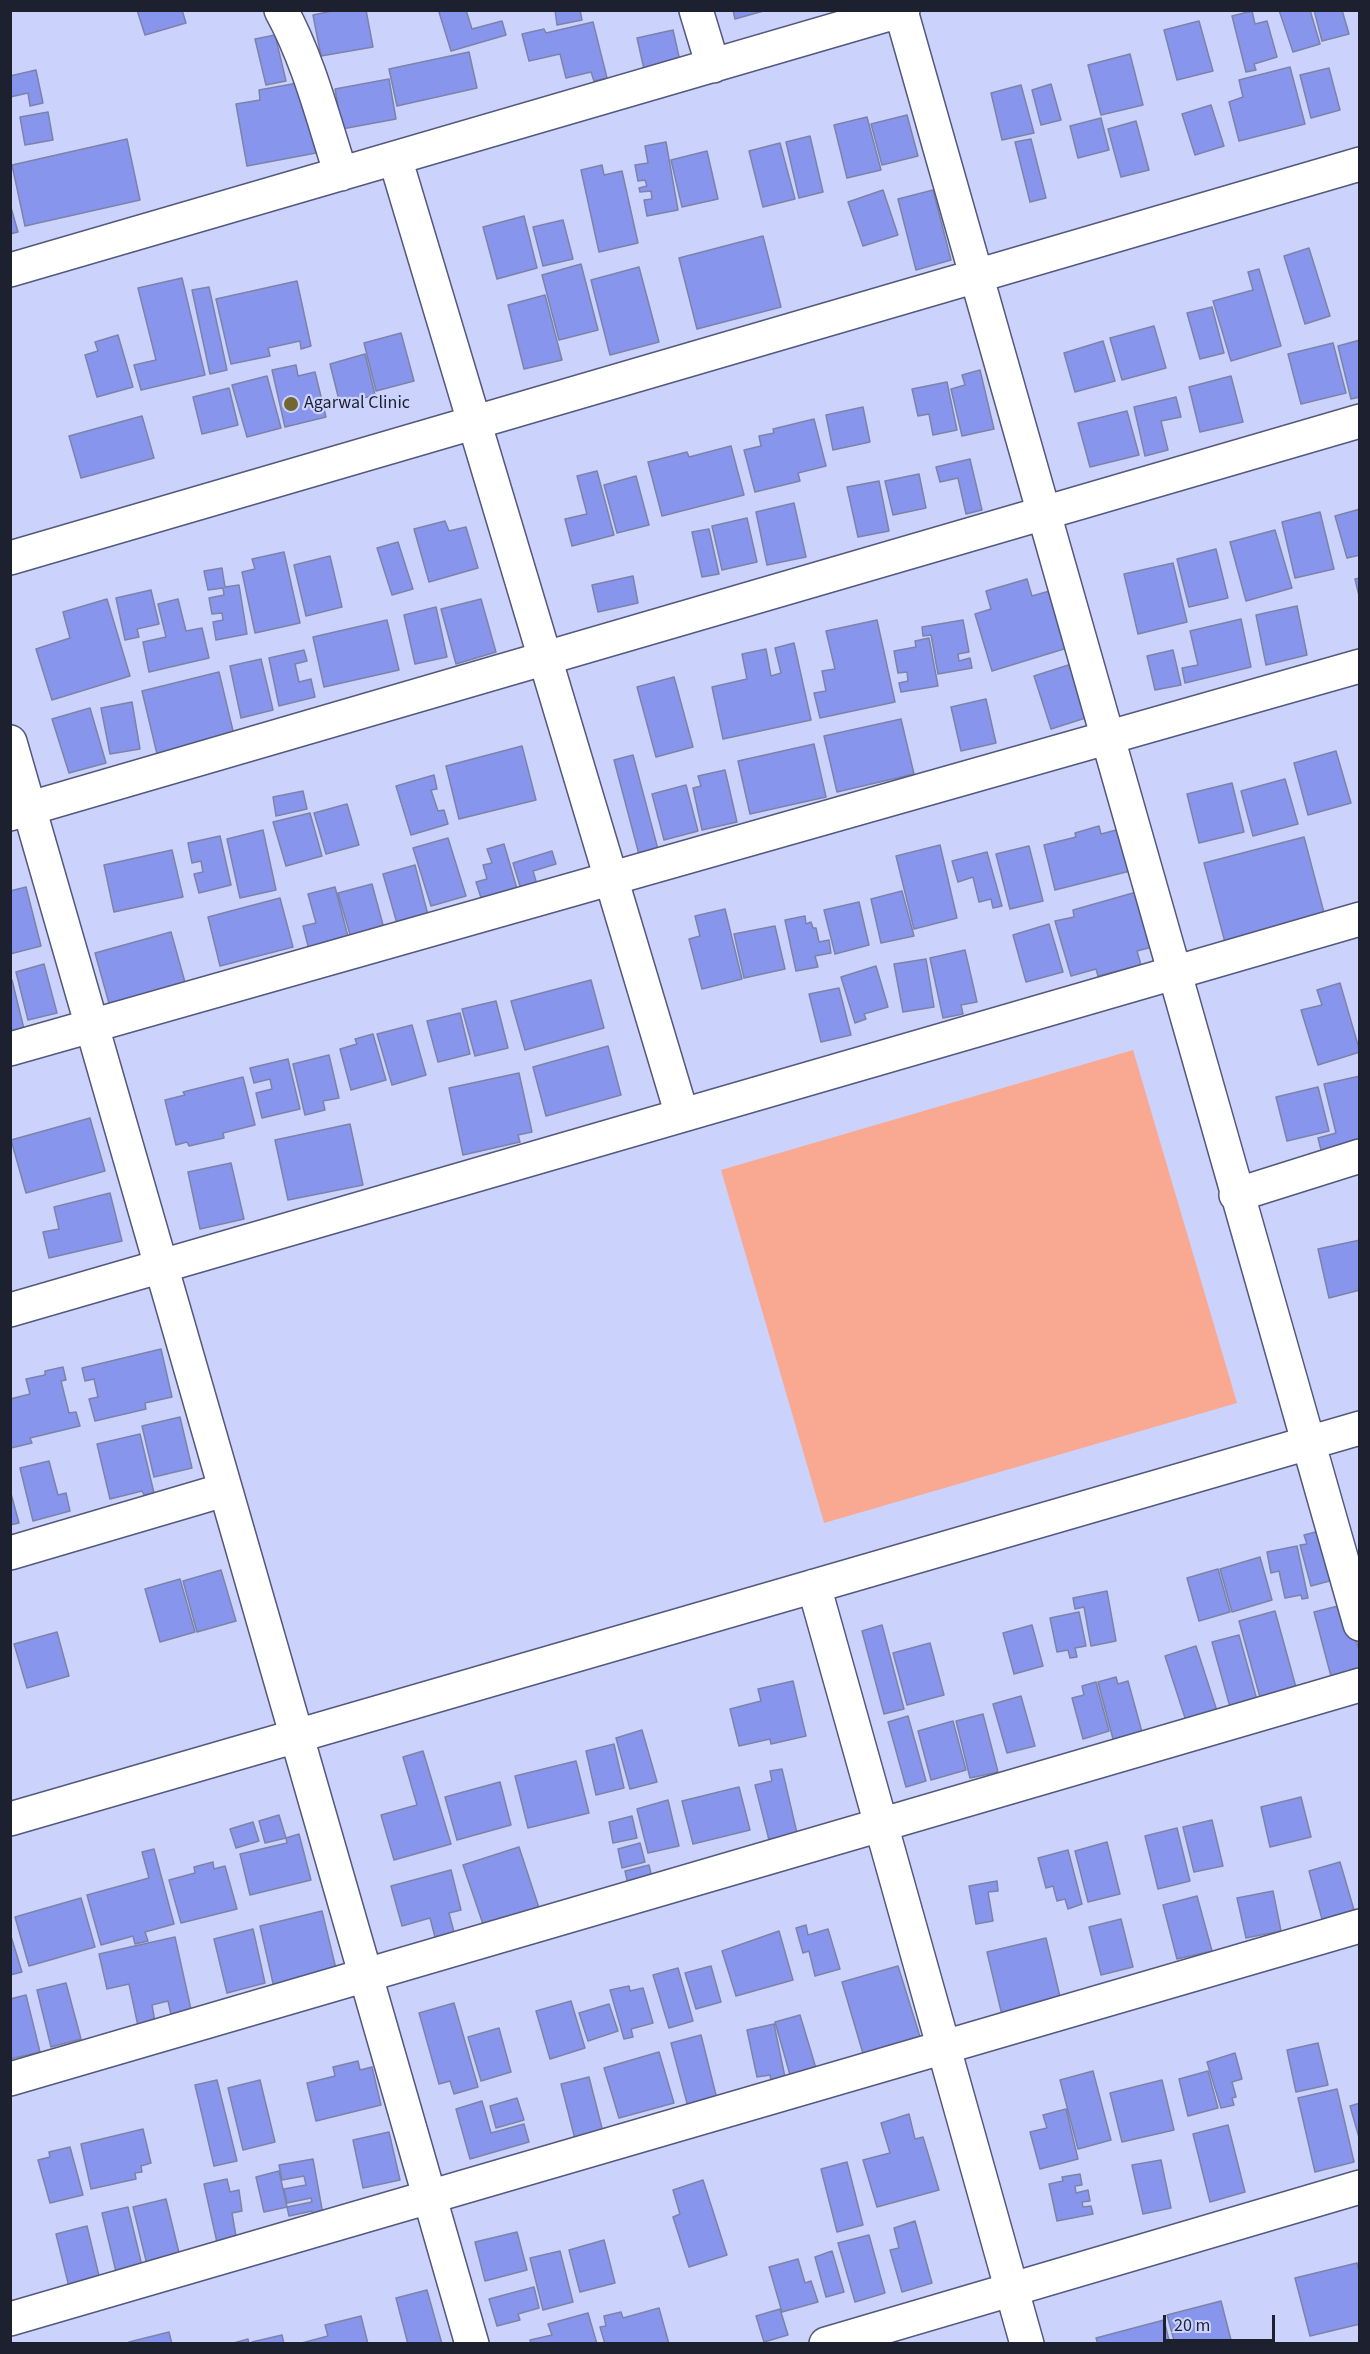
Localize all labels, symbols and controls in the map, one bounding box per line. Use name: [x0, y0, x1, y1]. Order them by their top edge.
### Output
place label: Agarwal Clinic: [304, 393, 410, 415]
marker: Agarwal Clinic: [282, 395, 300, 413]
scale bar: [1166, 2303, 1278, 2341]
text: 20 m: [1174, 2313, 1210, 2338]

